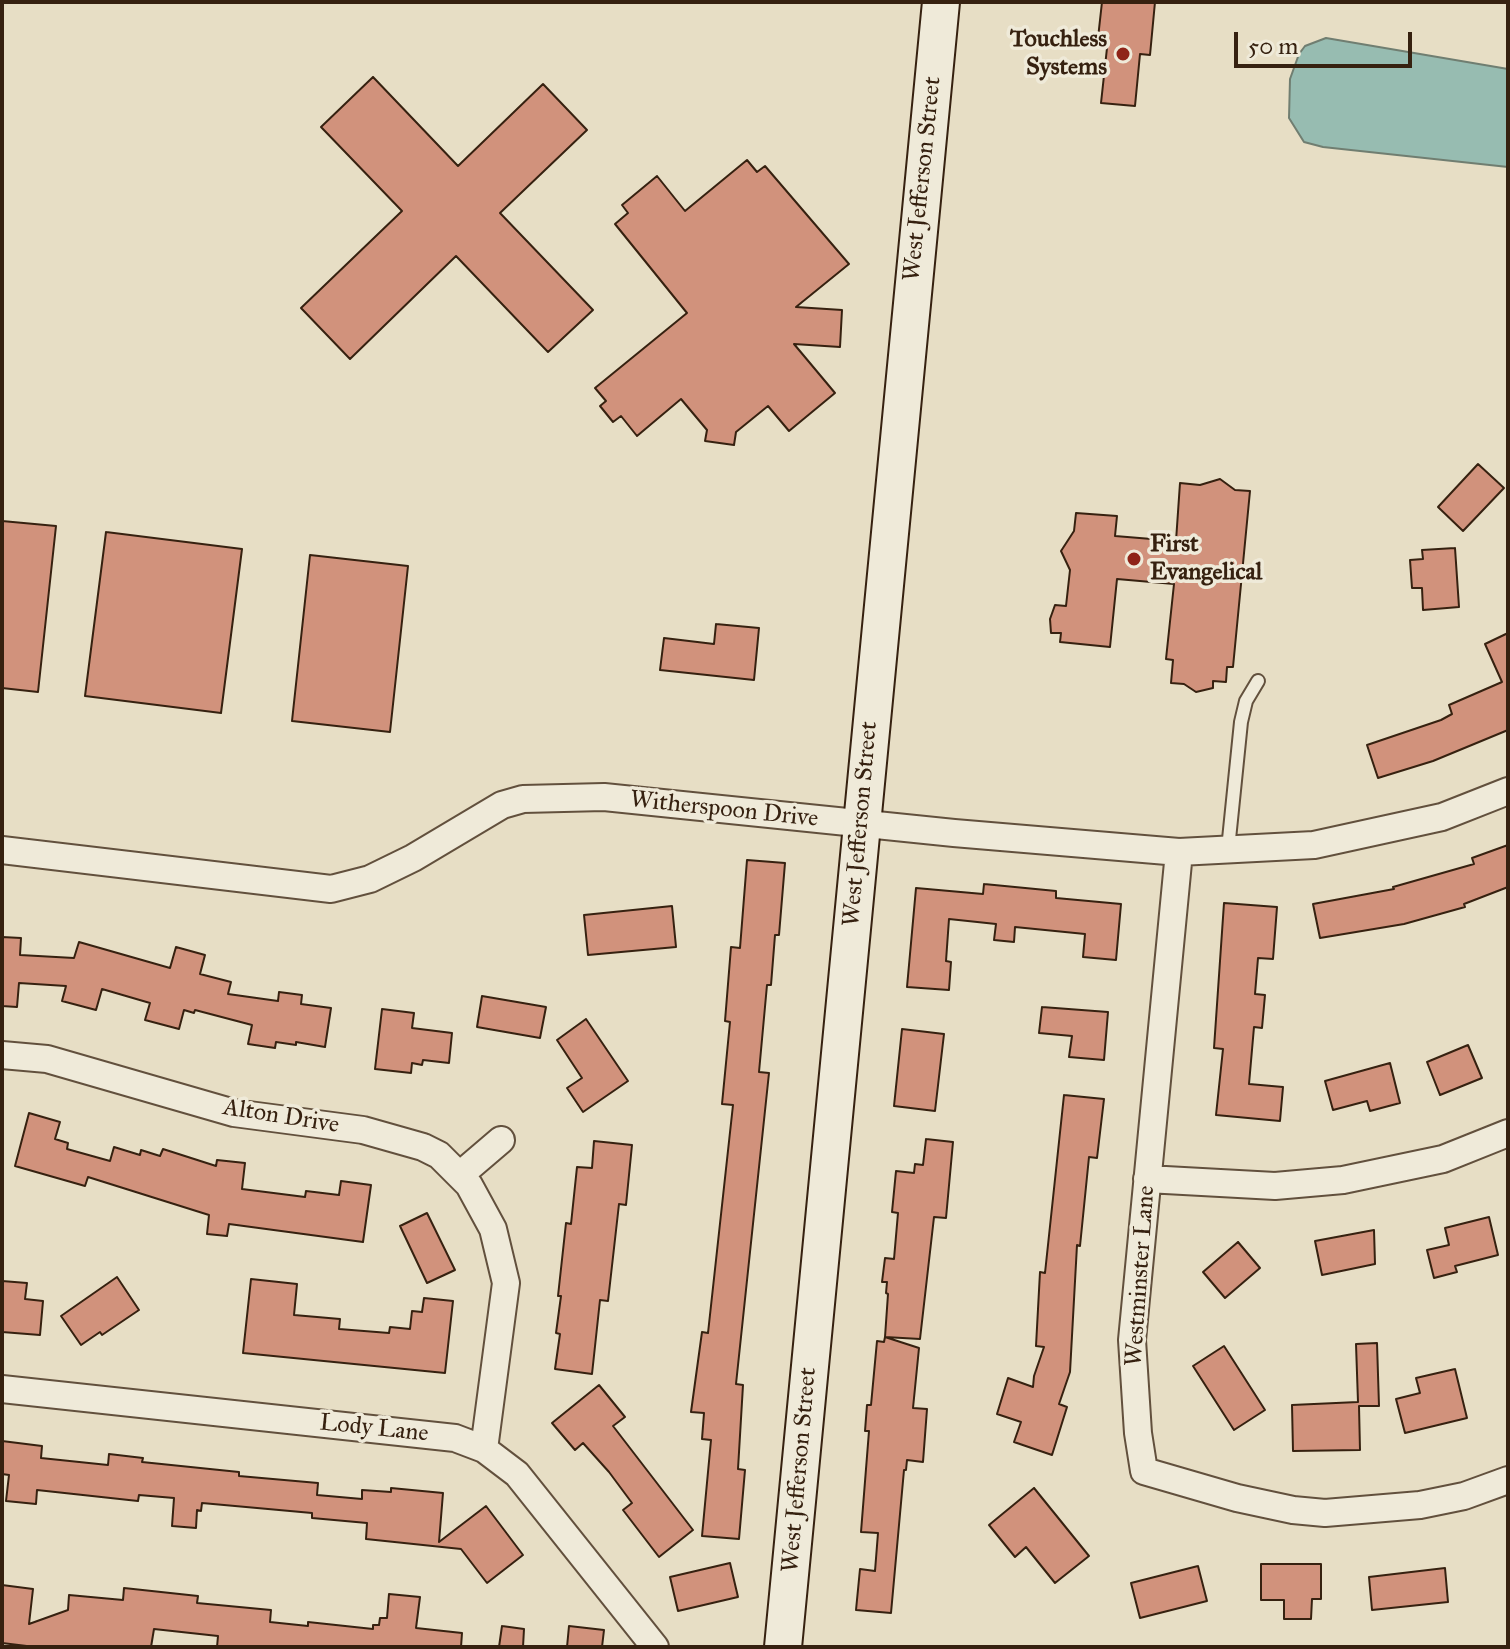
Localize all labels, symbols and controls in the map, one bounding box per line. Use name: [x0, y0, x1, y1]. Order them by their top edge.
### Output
scale bar: [1238, 16, 1416, 66]
place label: Touchless Systems: [1010, 26, 1107, 82]
text: 50 m: [1248, 31, 1298, 61]
marker: Touchless Systems: [1114, 45, 1132, 63]
street label: West Jefferson Street: [898, 75, 948, 283]
place label: First Evangelical: [1150, 531, 1262, 587]
marker: First Evangelical: [1125, 550, 1143, 568]
street label: West Jefferson Street: [838, 720, 884, 928]
street label: Witherspoon Drive: [629, 786, 819, 834]
street label: Alton Drive: [221, 1094, 341, 1140]
street label: Westminster Lane: [1120, 1185, 1162, 1367]
street label: West Jefferson Street: [777, 1366, 823, 1574]
street label: Lody Lane: [318, 1409, 430, 1449]

